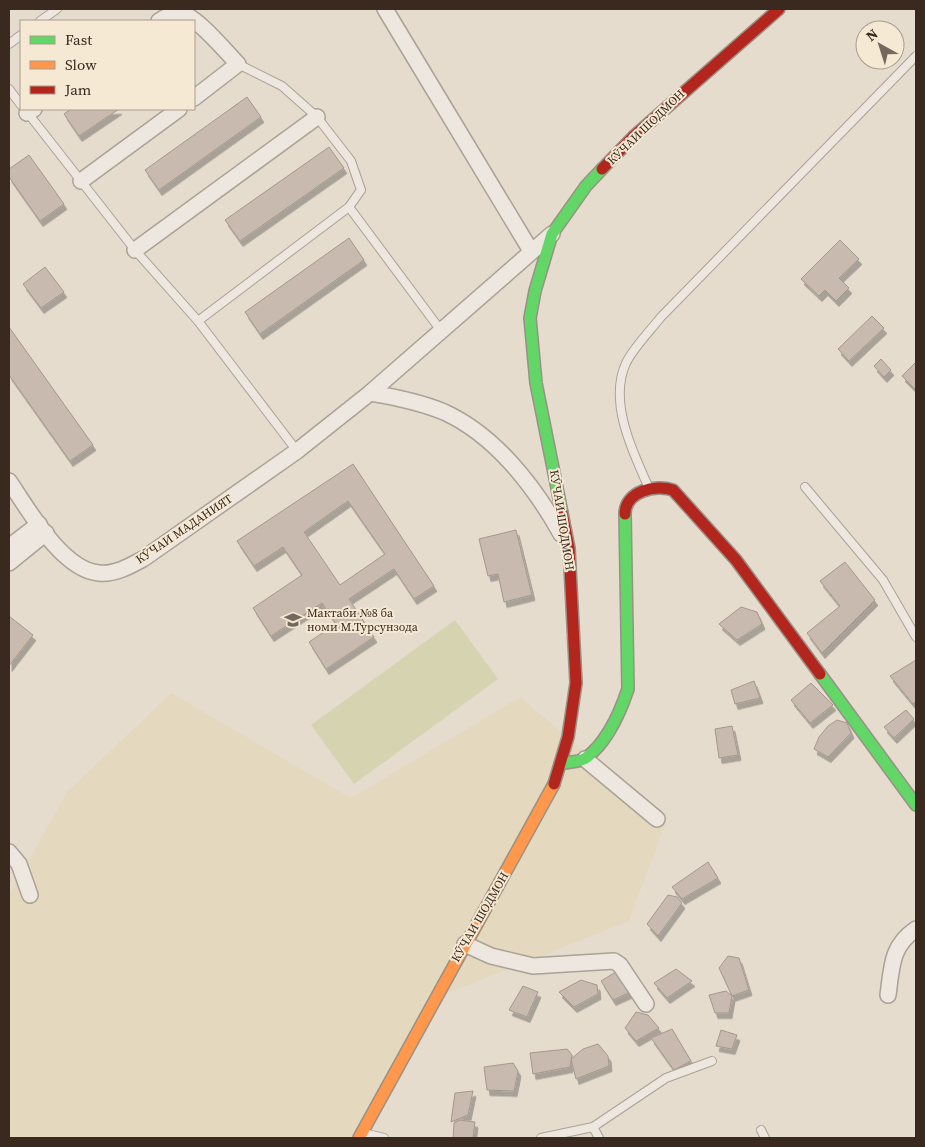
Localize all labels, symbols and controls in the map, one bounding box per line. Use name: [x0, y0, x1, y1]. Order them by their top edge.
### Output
legend: [20, 20, 195, 110]
north arrow: [855, 20, 905, 70]
text: N: [862, 24, 882, 46]
text: Fast: [65, 29, 92, 50]
text: Slow: [65, 54, 97, 75]
text: Jam: [64, 79, 92, 100]
street label: КӮЧАИ ШОДМОН: [604, 86, 688, 168]
street label: КӮЧАИ ШОДМОН: [546, 469, 578, 571]
street label: КӮЧАИ МАДАНИЯТ: [132, 490, 236, 567]
place label: Мактаби №8 ба номи М.Турсунзода: [307, 605, 419, 635]
school or university icon: Мактаби №8 ба номи М.Турсунзода: [283, 610, 303, 630]
street label: КӮЧАИ ШОДМОН: [448, 869, 512, 965]

